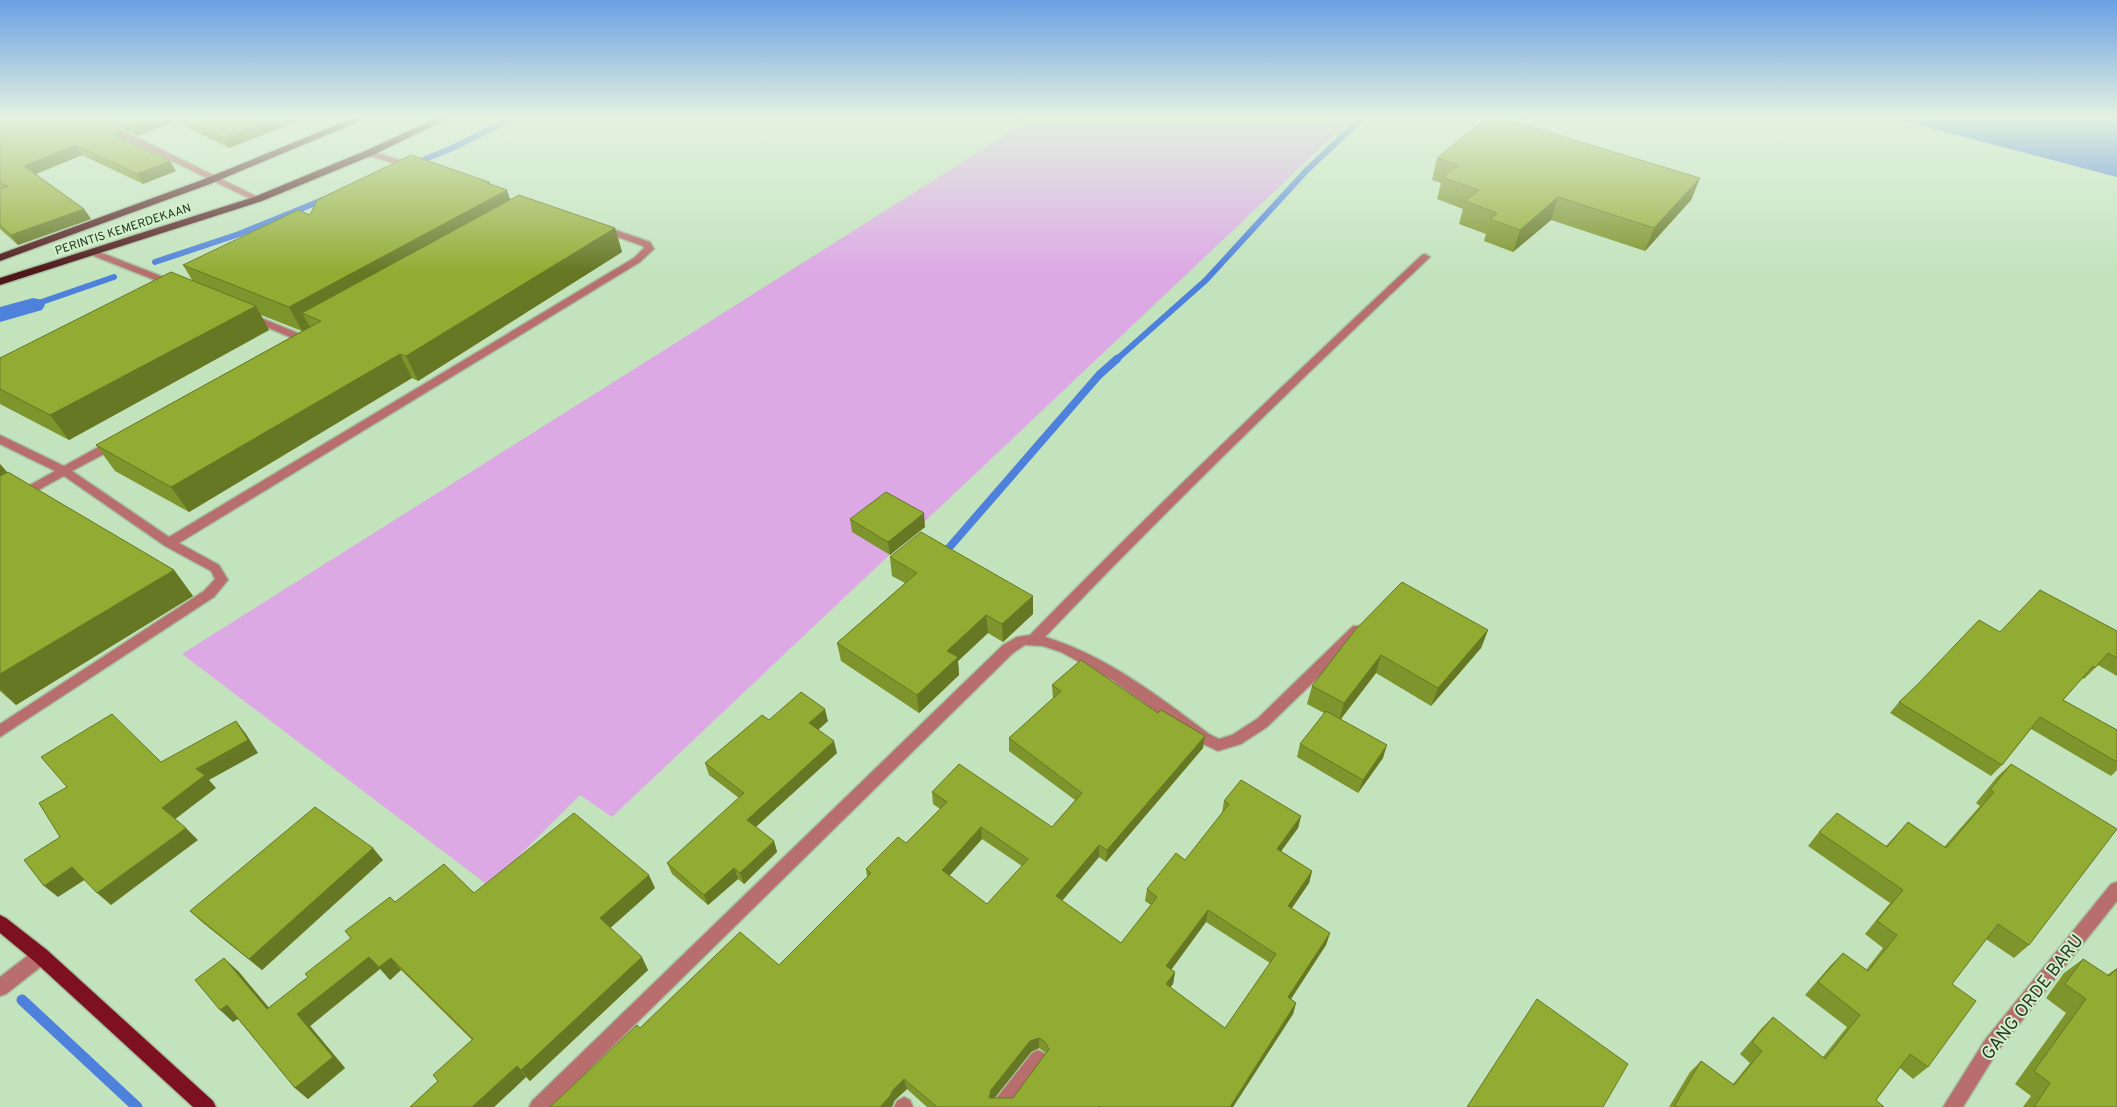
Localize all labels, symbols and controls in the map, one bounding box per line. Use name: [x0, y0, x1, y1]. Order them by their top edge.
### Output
street label: PERINTIS KEMERDEKAAN: [53, 200, 193, 260]
street label: GANG ORDE BARU: [1977, 931, 2089, 1065]

